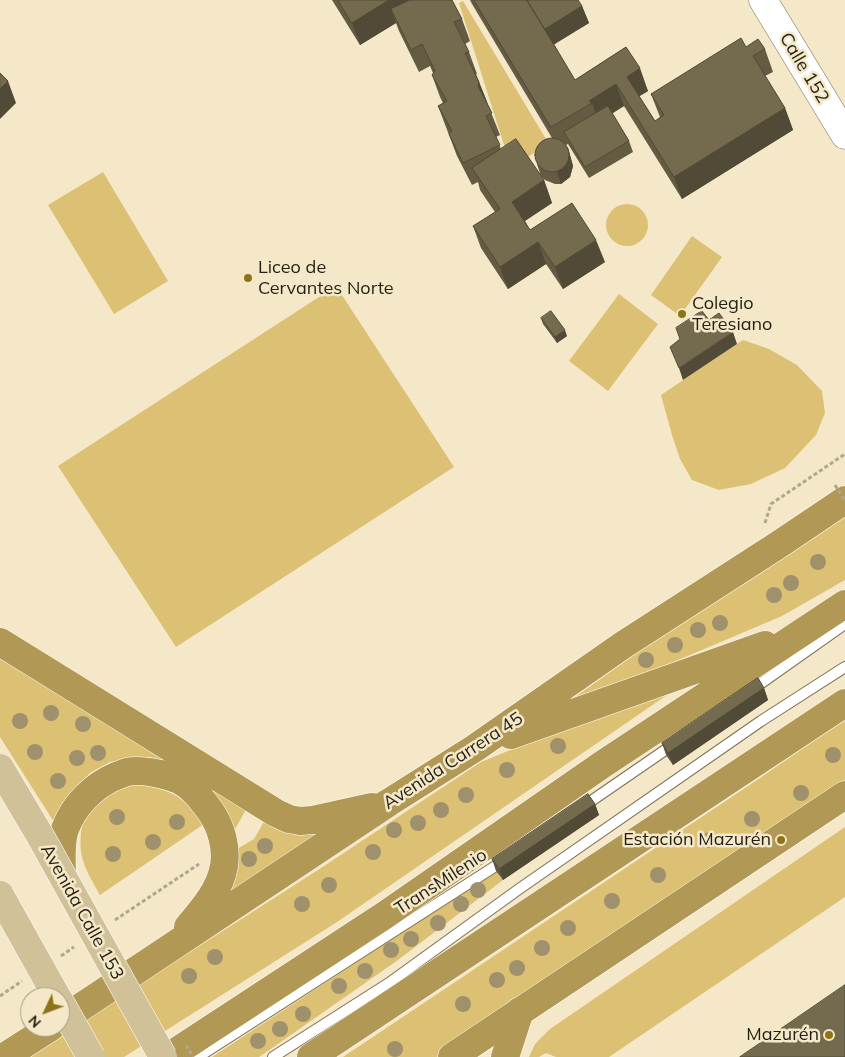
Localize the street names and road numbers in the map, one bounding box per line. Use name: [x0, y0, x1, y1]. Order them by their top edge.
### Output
street label: Calle 152: [775, 29, 833, 107]
street label: Avenida Carrera 45: [379, 708, 527, 814]
street label: Avenida Calle 153: [36, 841, 128, 983]
street label: TransMilenio: [391, 844, 491, 920]

